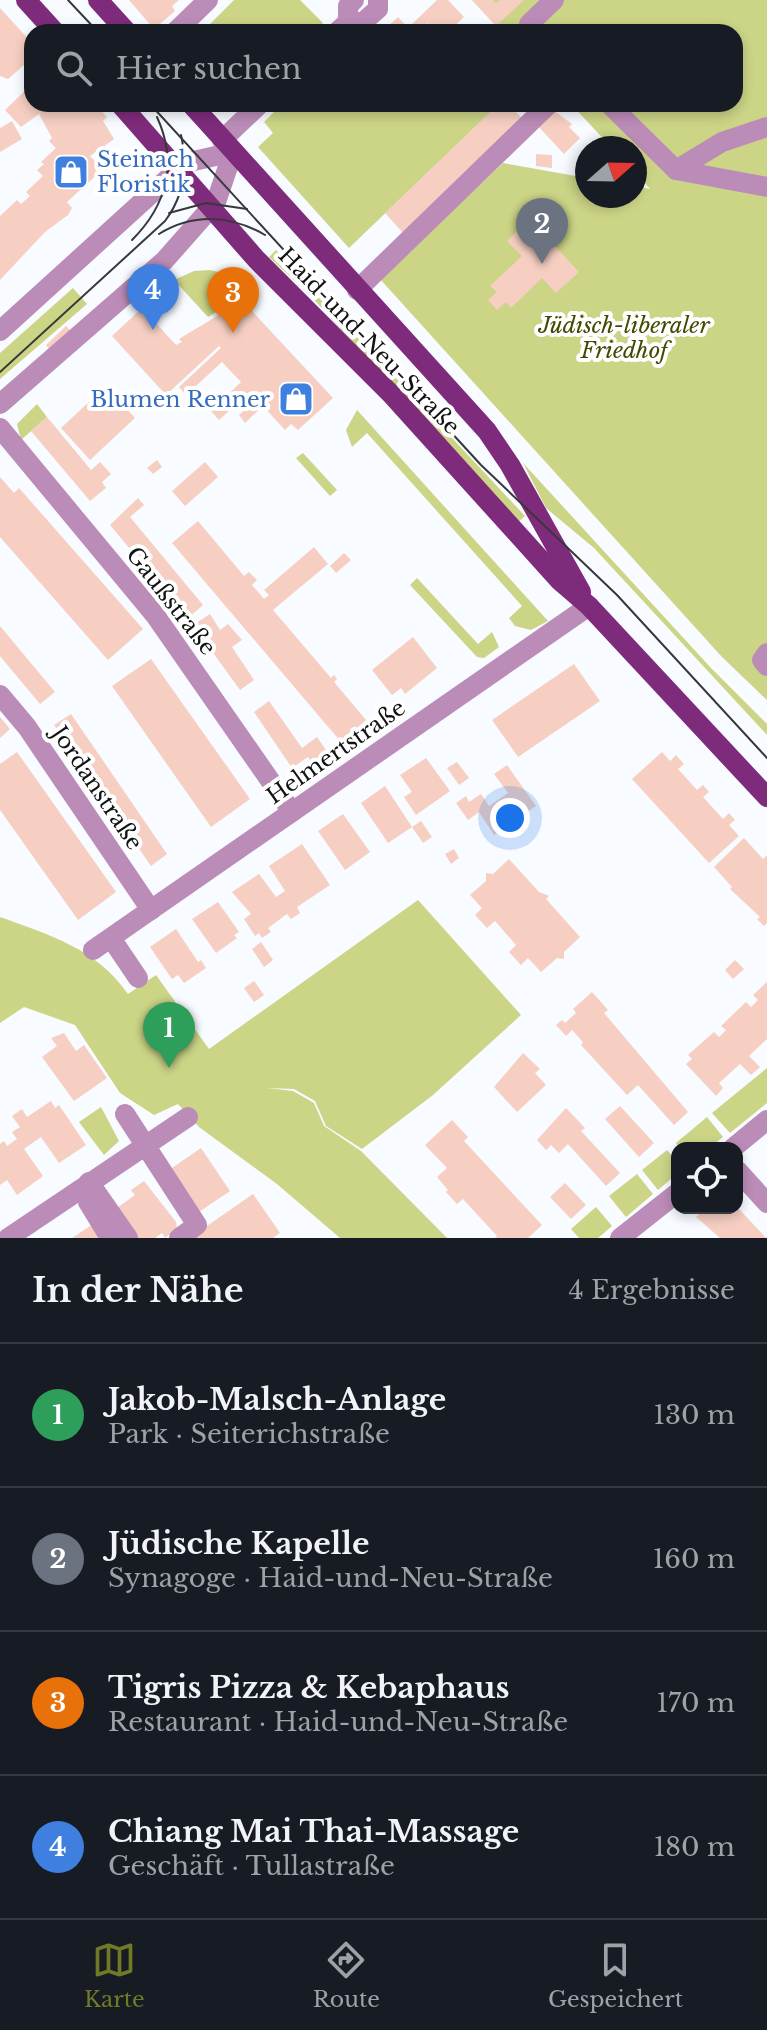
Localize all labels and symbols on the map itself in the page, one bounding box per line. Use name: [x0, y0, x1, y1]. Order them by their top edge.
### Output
north arrow: [575, 136, 647, 208]
place label: Steinach Floristik: [97, 146, 194, 198]
shop icon: Steinach Floristik: [52, 153, 90, 191]
pin: 2: [516, 198, 568, 264]
street label: Haid-und-Neu-Straße: [273, 242, 465, 440]
pin: 4: [127, 264, 179, 330]
pin: 3: [207, 267, 259, 333]
park label: Jüdisch-liberaler Friedhof: [537, 312, 710, 364]
shop icon: Blumen Renner: [277, 380, 315, 418]
place label: Blumen Renner: [90, 386, 271, 413]
street label: Gaußstraße: [120, 542, 222, 660]
street label: Helmertstraße: [261, 694, 411, 810]
street label: Jordanstraße: [44, 718, 148, 855]
your location: [490, 798, 530, 838]
pin: 1: [143, 1002, 195, 1068]

